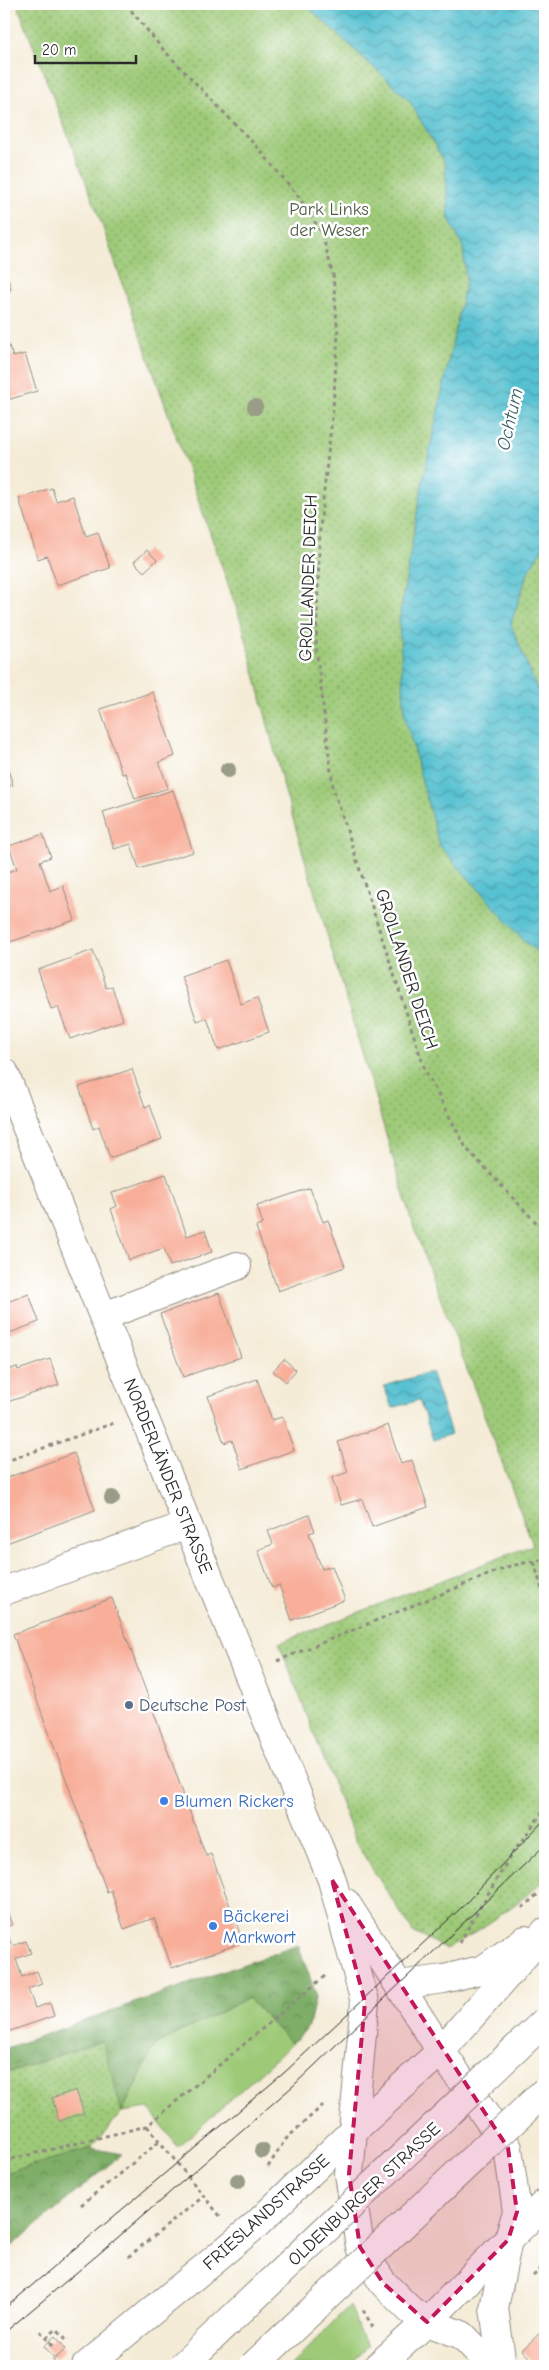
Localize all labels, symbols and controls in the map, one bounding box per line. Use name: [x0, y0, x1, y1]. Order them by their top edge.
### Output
scale bar: [35, 32, 136, 64]
text: 20 m: [42, 41, 76, 59]
park label: Park Links der Weser: [289, 199, 369, 241]
water label: Ochtum: [492, 386, 528, 452]
street label: GROLLANDER DEICH: [295, 494, 322, 662]
street label: GROLLANDER DEICH: [371, 886, 442, 1052]
street label: NORDERLÄNDER STRASSE: [119, 1376, 216, 1577]
place label: Deutsche Post: [139, 1695, 247, 1716]
marker: Deutsche Post: [123, 1699, 135, 1711]
place label: Blumen Rickers: [174, 1791, 294, 1812]
marker: Blumen Rickers: [158, 1795, 170, 1807]
place label: Bäckerei Markwort: [223, 1906, 296, 1948]
marker: Bäckerei Markwort: [207, 1920, 219, 1932]
street label: OLDENBURGER STRASSE: [284, 2118, 445, 2270]
street label: FRIESLANDSTRASSE: [199, 2150, 334, 2275]

